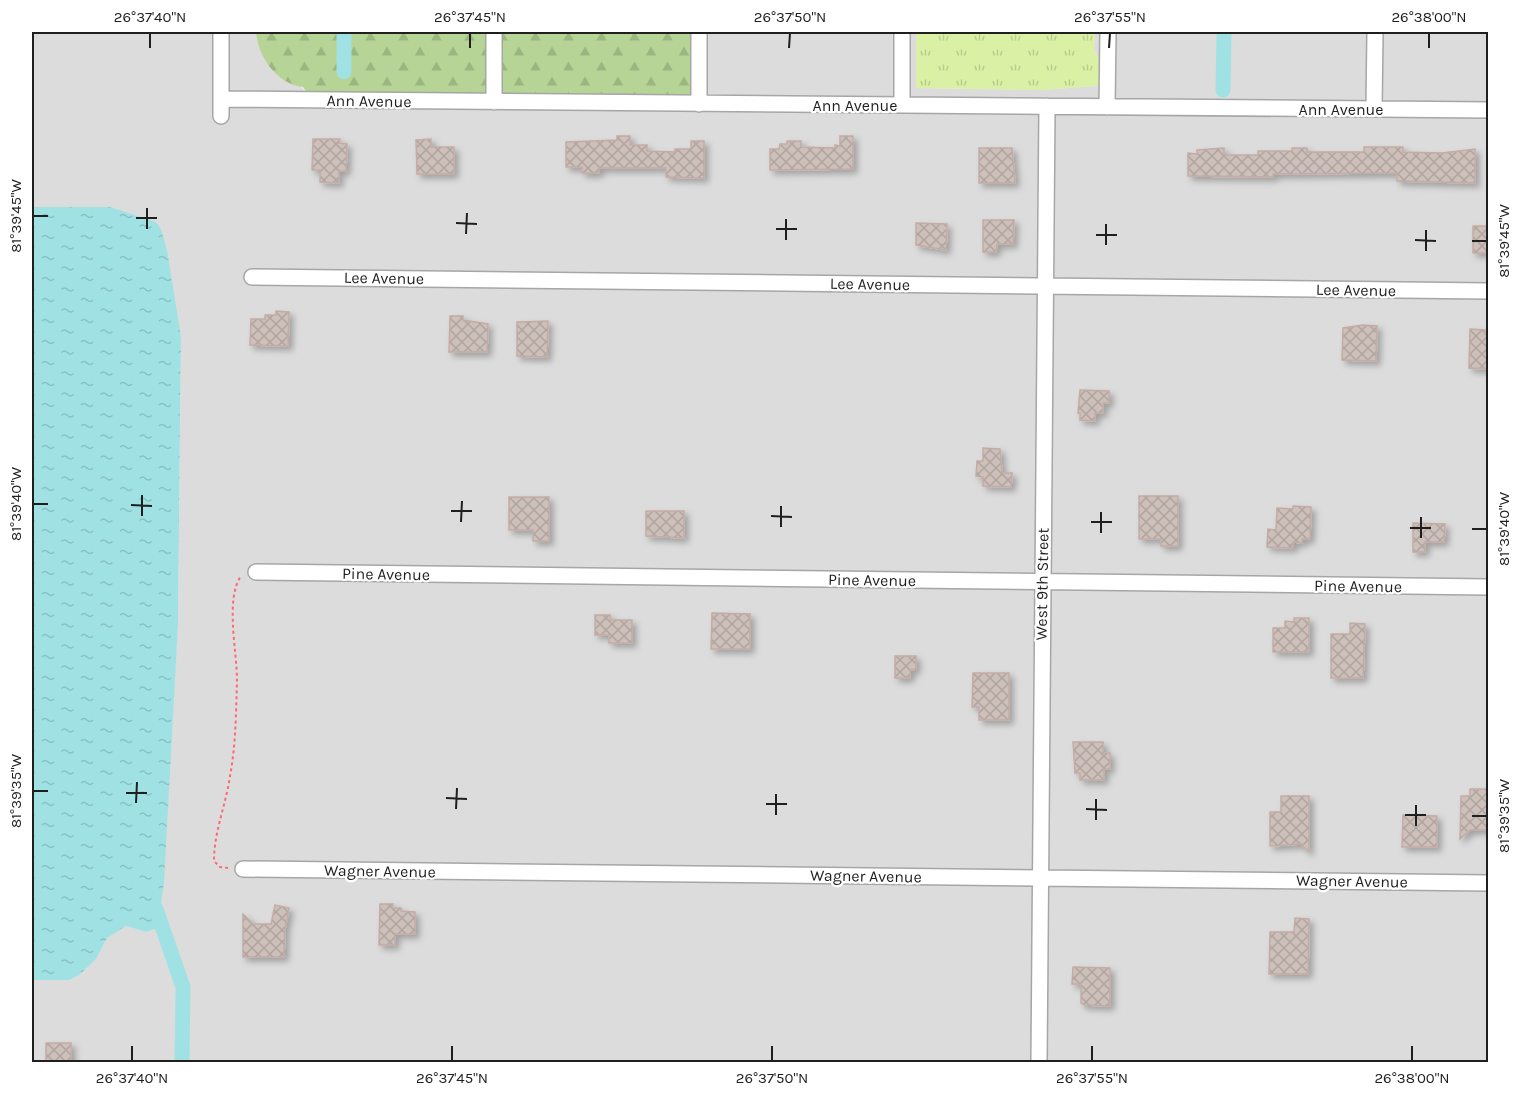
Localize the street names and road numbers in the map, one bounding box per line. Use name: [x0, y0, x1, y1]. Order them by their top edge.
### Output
street label: Ann Avenue: [326, 91, 412, 111]
street label: Ann Avenue: [813, 96, 897, 115]
street label: Ann Avenue: [1299, 100, 1383, 119]
street label: Lee Avenue: [344, 268, 424, 288]
street label: Lee Avenue: [830, 274, 910, 294]
street label: Lee Avenue: [1316, 280, 1396, 300]
street label: West 9th Street: [1032, 527, 1052, 641]
street label: Pine Avenue: [342, 564, 430, 584]
street label: Pine Avenue: [828, 570, 916, 590]
street label: Pine Avenue: [1314, 576, 1402, 596]
street label: Wagner Avenue: [324, 861, 436, 881]
street label: Wagner Avenue: [810, 866, 922, 886]
street label: Wagner Avenue: [1296, 871, 1408, 891]

